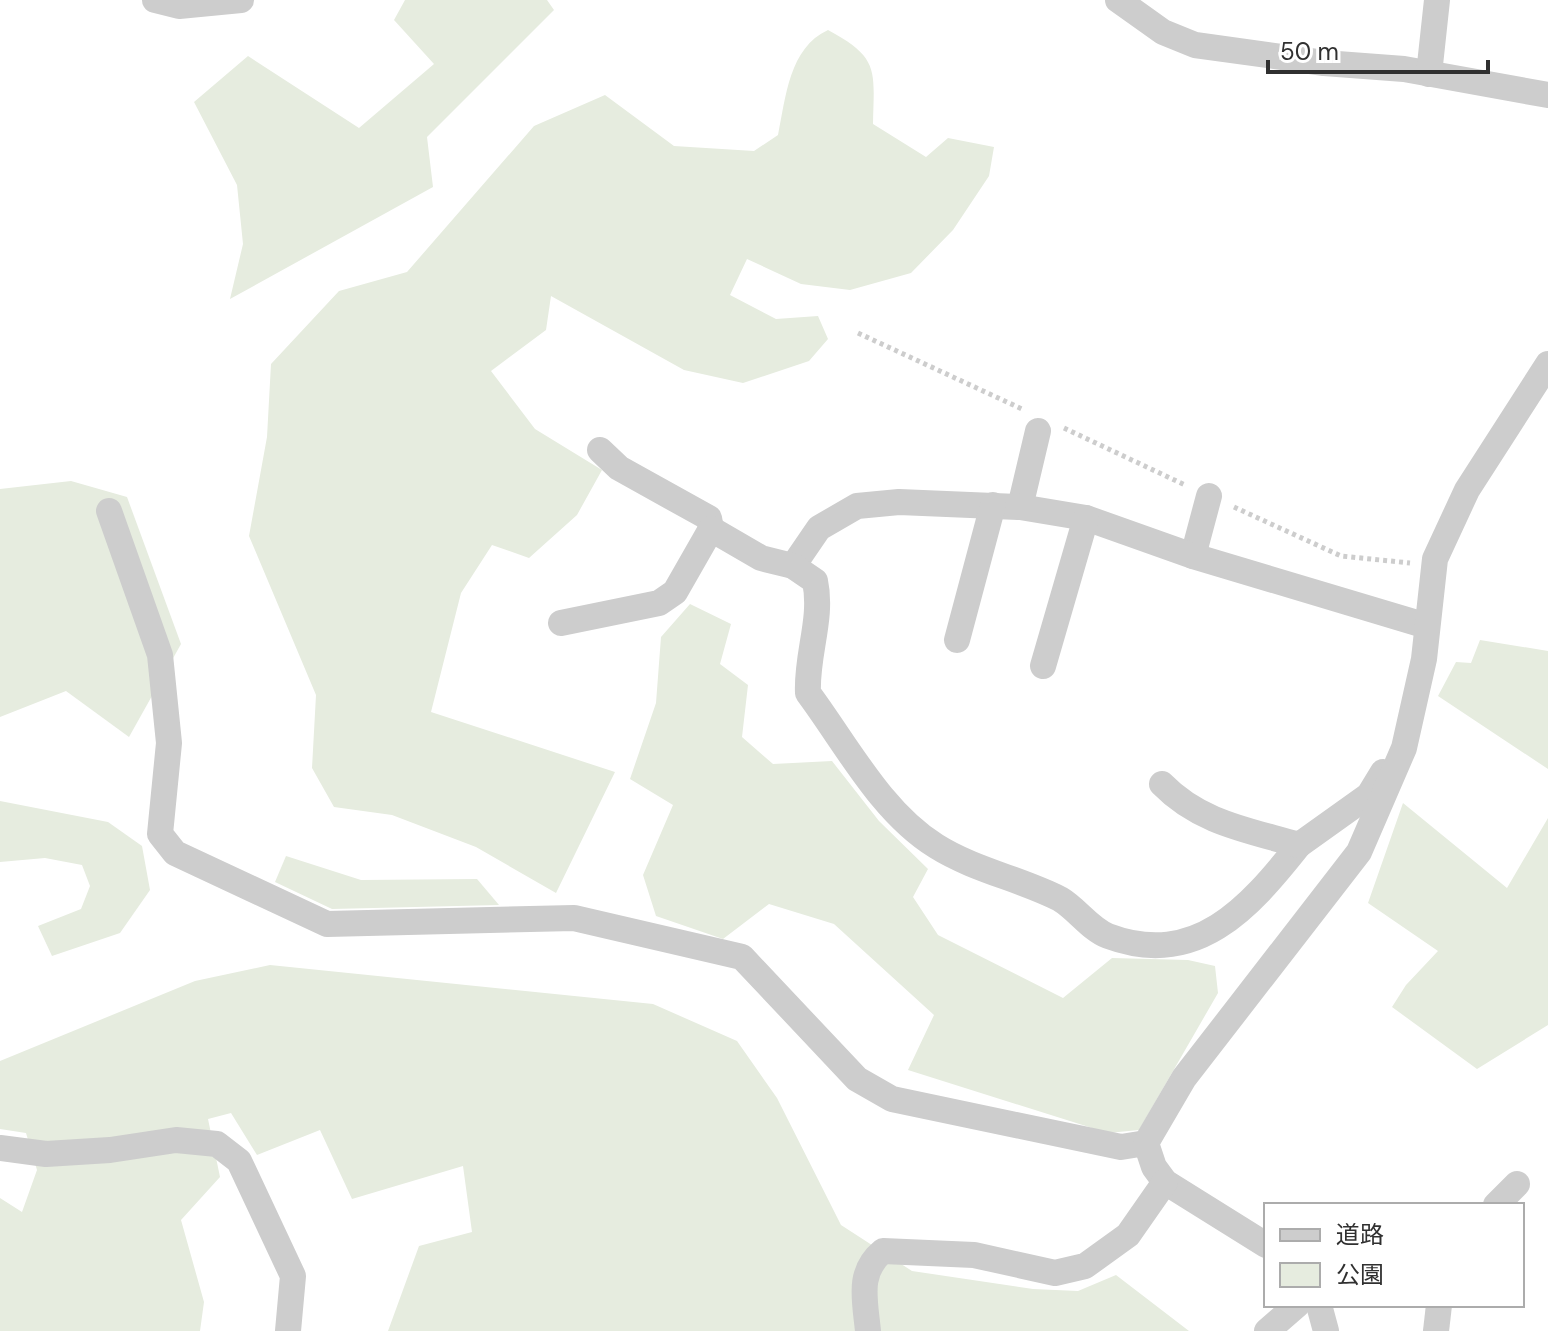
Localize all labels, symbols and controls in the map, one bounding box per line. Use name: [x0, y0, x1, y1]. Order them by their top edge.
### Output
scale bar: [1268, 24, 1488, 74]
text: 50 m: [1280, 36, 1339, 67]
legend: [1264, 1203, 1524, 1307]
text: 道路: [1336, 1219, 1384, 1250]
text: 公園: [1336, 1259, 1384, 1290]

